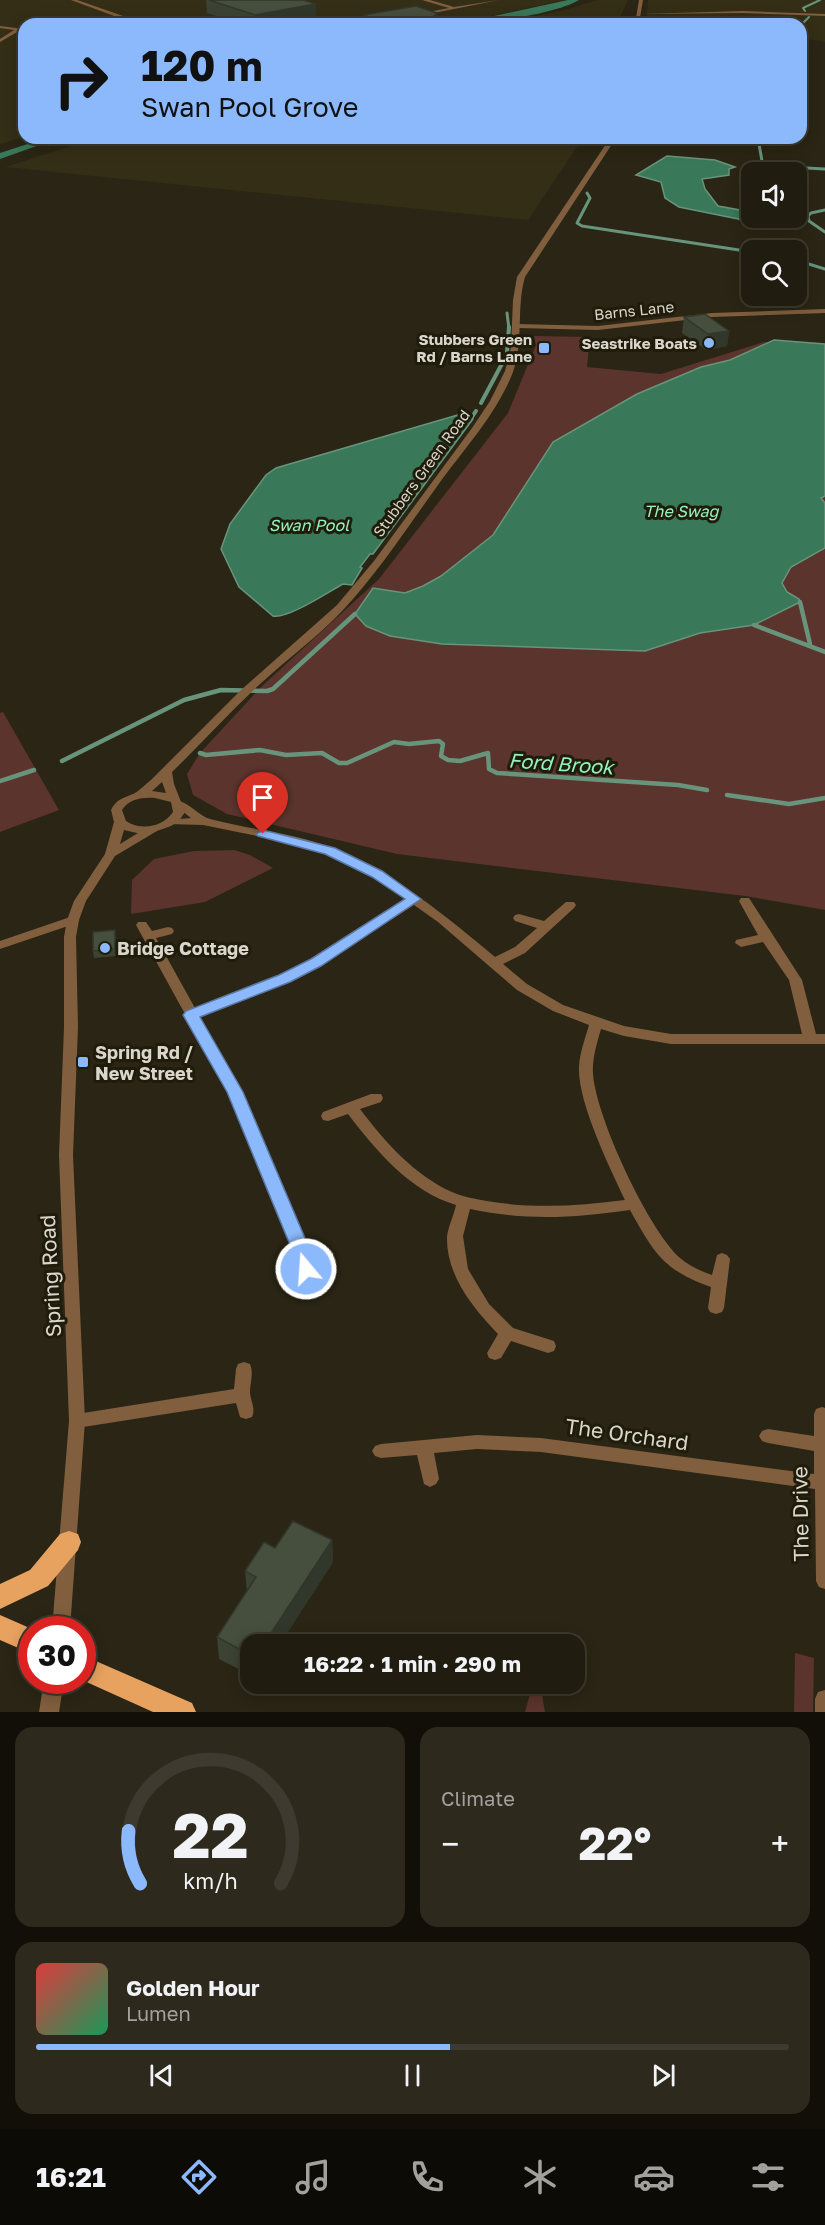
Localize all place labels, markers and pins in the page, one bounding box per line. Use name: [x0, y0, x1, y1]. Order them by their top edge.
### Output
place label: Stubbers Green Rd / Barns Lane: [416, 330, 532, 365]
place label: Seastrike Boats: [581, 334, 697, 352]
marker: Seastrike Boats: [702, 336, 716, 350]
marker: Stubbers Green Rd / Barns Lane: [537, 341, 551, 355]
pin: [237, 772, 288, 834]
place label: Bridge Cottage: [117, 937, 249, 959]
marker: Bridge Cottage: [98, 941, 112, 955]
place label: Spring Rd / New Street: [95, 1041, 193, 1084]
marker: Spring Rd / New Street: [76, 1055, 90, 1069]

